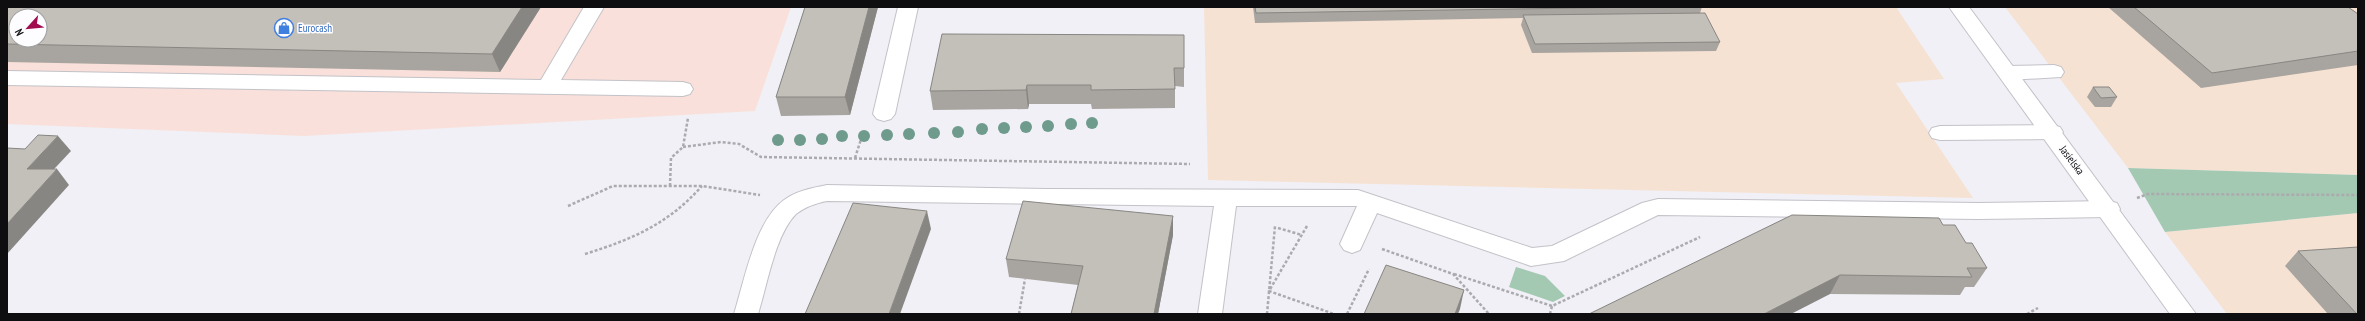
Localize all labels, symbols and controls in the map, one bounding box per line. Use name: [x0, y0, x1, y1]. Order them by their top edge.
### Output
north arrow: [8, 8, 48, 48]
shop icon: Eurocash: [273, 17, 295, 39]
place label: Eurocash: [298, 21, 332, 35]
text: N: [11, 27, 27, 38]
street label: Jasielska: [2056, 142, 2087, 177]

